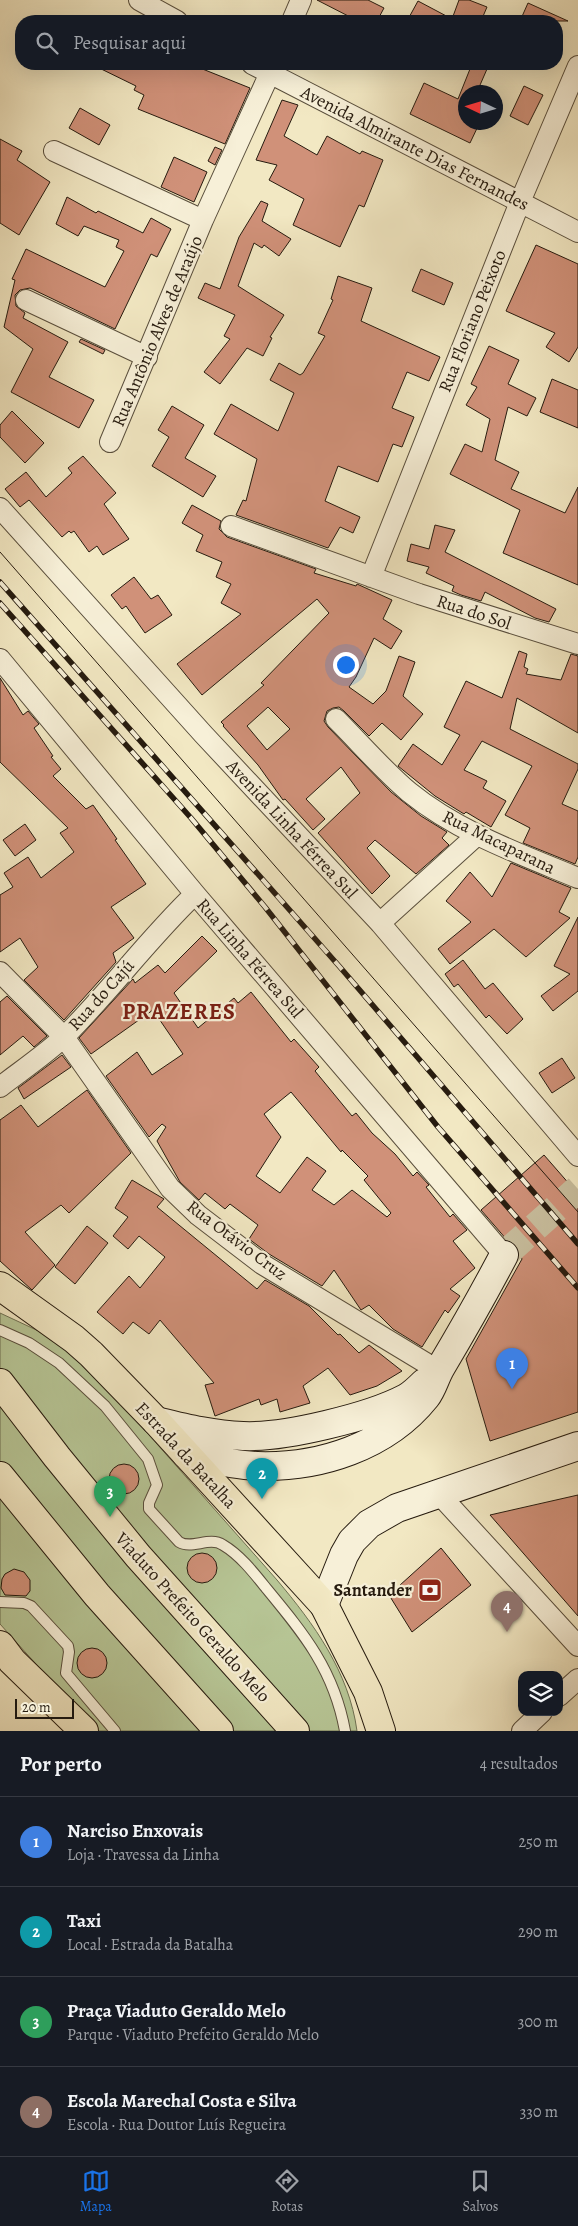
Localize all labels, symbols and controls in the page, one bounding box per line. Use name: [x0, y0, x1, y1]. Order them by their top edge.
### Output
search box: [15, 15, 563, 70]
icon: search: [33, 29, 61, 57]
text: Pesquisar aqui: [73, 30, 186, 56]
street label: Avenida Almirante Dias Fernandes: [296, 79, 533, 216]
north arrow: [458, 85, 503, 130]
street label: Rua Antônio Alves de Araújo: [106, 232, 208, 430]
street label: Rua Floriano Peixoto: [432, 246, 512, 396]
street label: Rua do Sol: [434, 589, 515, 635]
your location: [333, 652, 359, 678]
street label: Avenida Linha Férrea Sul: [221, 754, 363, 904]
street label: Rua Macaparana: [439, 804, 560, 880]
street label: Rua Linha Férrea Sul: [191, 893, 309, 1024]
street label: Rua do Cajú: [63, 954, 140, 1036]
district label: PRAZERES: [122, 997, 236, 1027]
street label: Rua Otávio Cruz: [182, 1194, 292, 1286]
pin: 1: [496, 1348, 528, 1389]
street label: Estrada da Batalha: [130, 1396, 242, 1514]
pin: 2: [246, 1458, 278, 1499]
pin: 3: [94, 1476, 126, 1517]
street label: Viaduto Prefeito Geraldo Melo: [109, 1526, 276, 1707]
bank icon: Santander: [417, 1577, 443, 1603]
place label: Santander: [334, 1578, 413, 1602]
pin: 4: [491, 1591, 523, 1632]
map controls: [518, 1671, 563, 1716]
button: layers: [518, 1671, 563, 1716]
scale bar: [15, 1696, 74, 1719]
text: 20 m: [22, 1698, 51, 1717]
text: Por perto: [20, 1750, 102, 1778]
text: 4 resultados: [480, 1753, 558, 1775]
text: Narciso Enxovais: [67, 1818, 203, 1844]
text: 1: [33, 1831, 39, 1853]
text: 250 m: [519, 1831, 558, 1853]
text: Loja · Travessa da Linha: [67, 1844, 220, 1866]
text: Taxi: [67, 1908, 101, 1934]
text: 2: [32, 1921, 40, 1943]
text: 290 m: [518, 1921, 558, 1943]
text: Local · Estrada da Batalha: [67, 1934, 233, 1956]
text: Praça Viaduto Geraldo Melo: [67, 1998, 286, 2024]
text: 3: [33, 2011, 39, 2033]
text: 300 m: [518, 2011, 558, 2033]
text: Parque · Viaduto Prefeito Geraldo Melo: [67, 2024, 319, 2046]
text: Escola Marechal Costa e Silva: [67, 2088, 297, 2114]
text: 4: [32, 2101, 40, 2123]
text: 330 m: [520, 2101, 558, 2123]
text: Escola · Rua Doutor Luís Regueira: [67, 2114, 286, 2136]
tab: Mapa: [80, 2167, 112, 2216]
tab: Rotas: [271, 2167, 303, 2216]
tab: Salvos: [463, 2167, 498, 2216]

